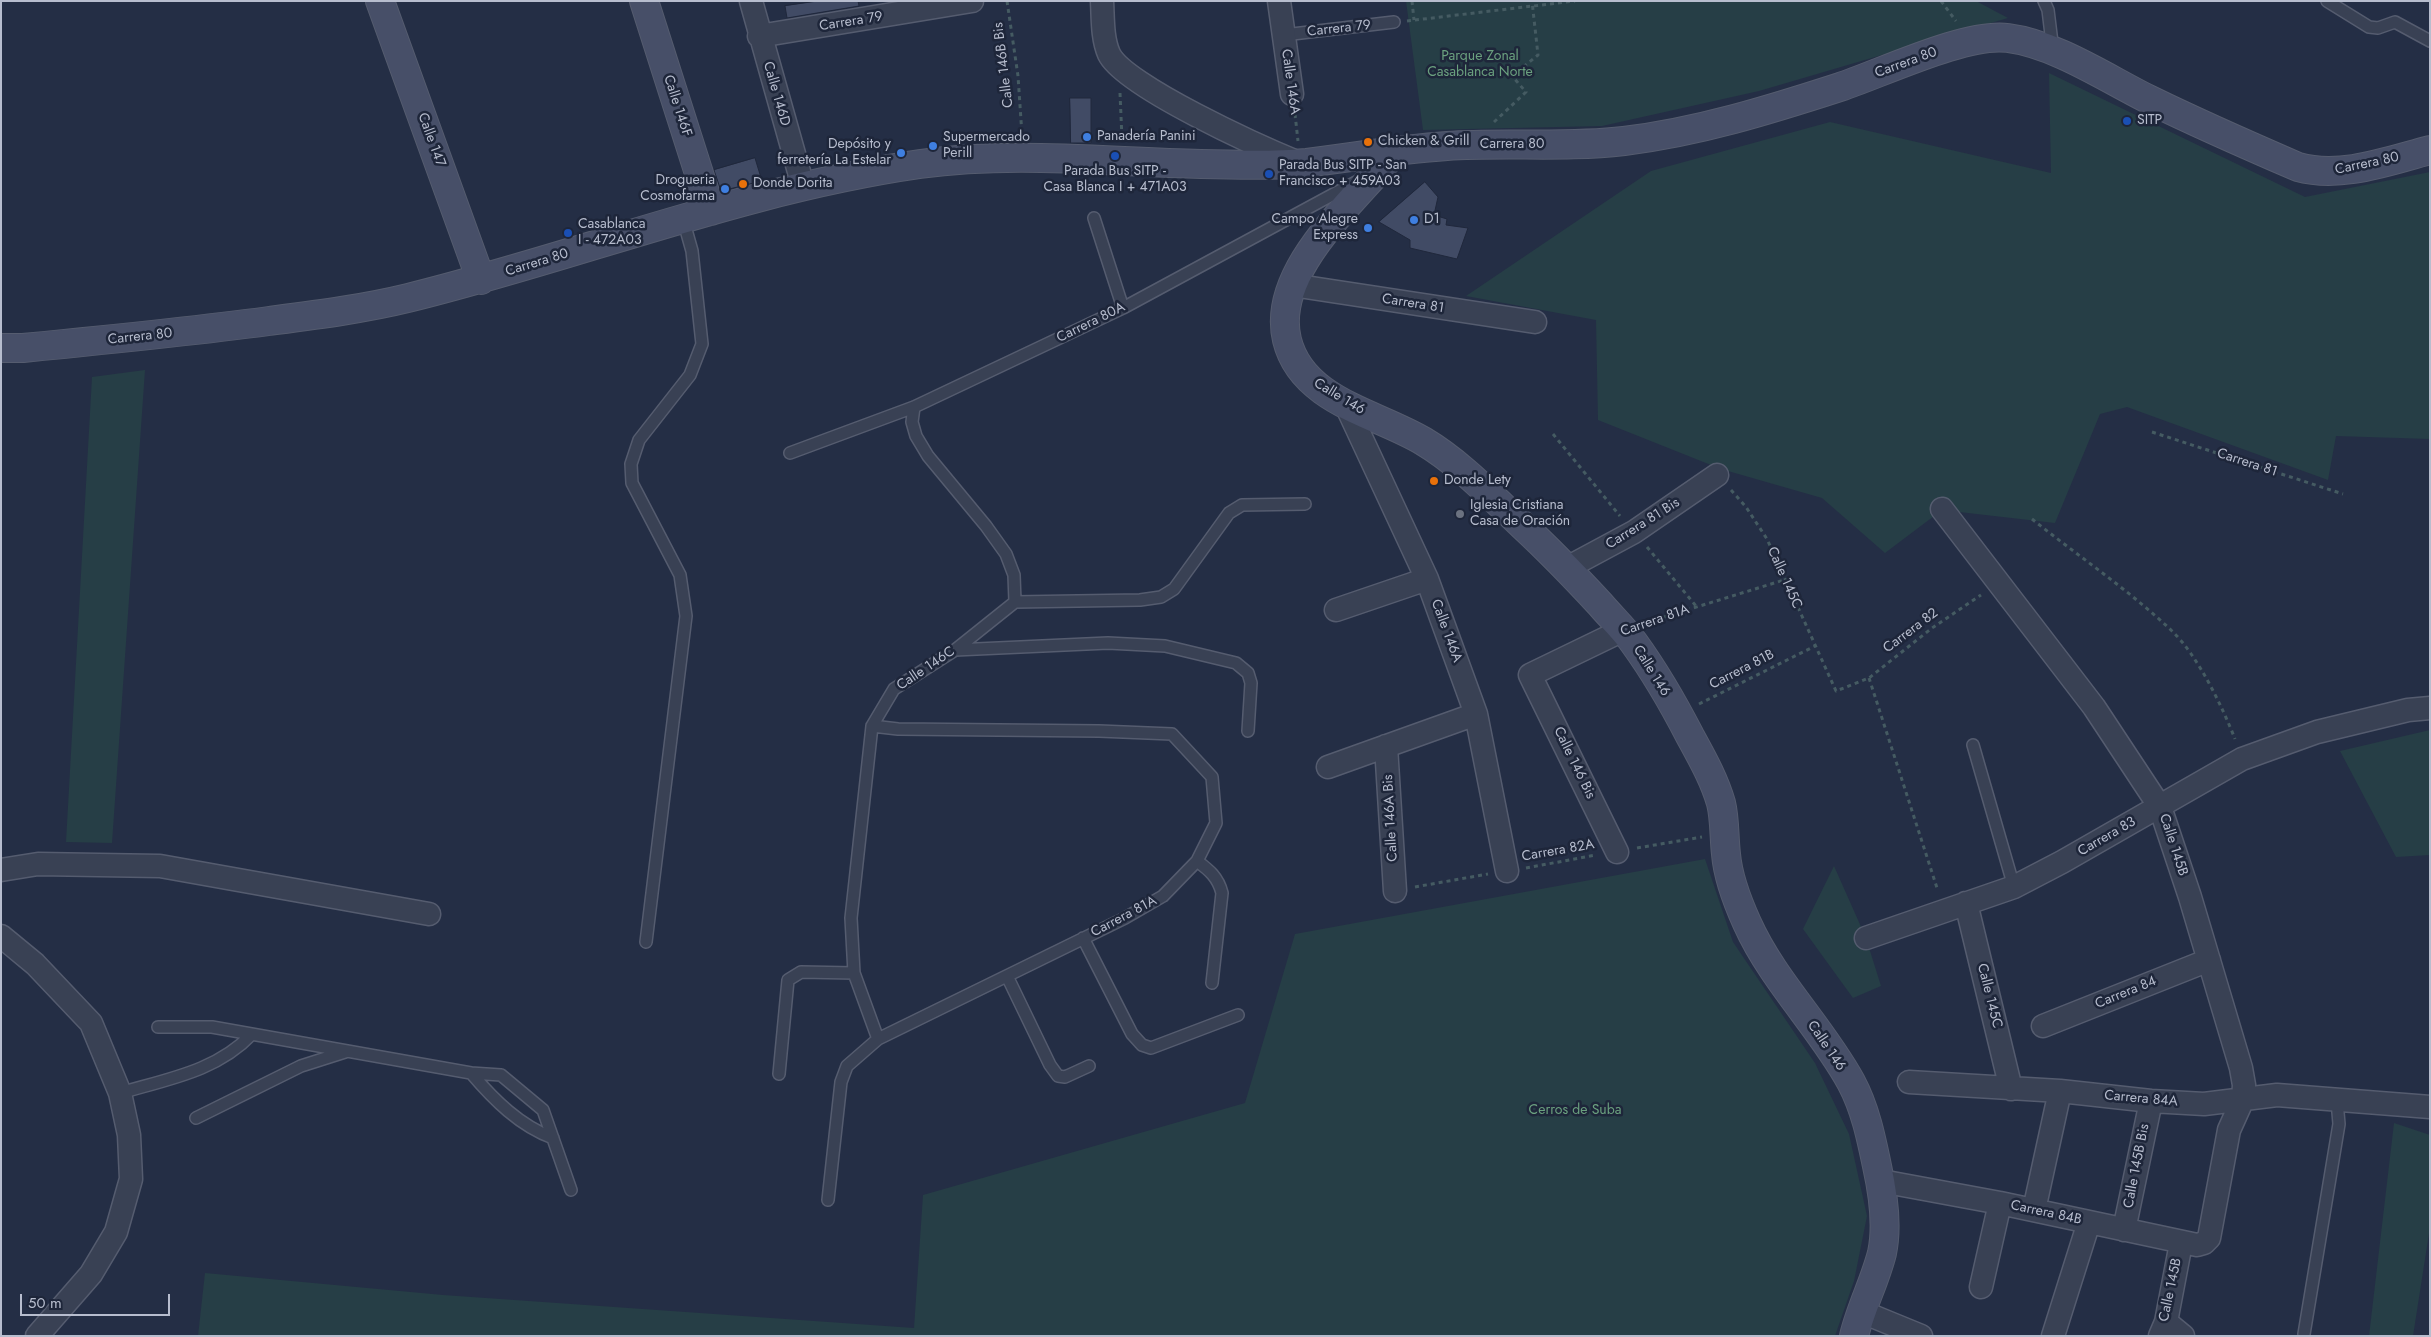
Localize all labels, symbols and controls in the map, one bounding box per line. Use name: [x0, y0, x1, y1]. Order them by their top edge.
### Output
street label: Carrera 79: [818, 9, 884, 35]
street label: Carrera 79: [1306, 17, 1372, 41]
street label: Calle 146B Bis: [990, 21, 1018, 109]
street label: Carrera 80: [1873, 44, 1939, 82]
street label: Calle 146A: [1277, 48, 1303, 116]
park label: Parque Zonal Casablanca Norte: [1427, 49, 1533, 82]
street label: Calle 146D: [759, 60, 793, 128]
street label: Calle 146F: [659, 73, 695, 139]
street label: Calle 147: [414, 111, 448, 169]
place label: SITP: [2137, 113, 2162, 129]
marker: SITP: [2121, 115, 2133, 127]
place label: Panadería Panini: [1097, 129, 1196, 145]
place label: Supermercado Perill: [943, 130, 1030, 162]
marker: Panadería Panini: [1081, 131, 1093, 143]
place label: Chicken & Grill: [1378, 134, 1469, 150]
marker: Chicken & Grill: [1362, 136, 1374, 148]
place label: Depósito y ferretería La Estelar: [777, 137, 891, 170]
street label: Carrera 80: [1480, 137, 1544, 153]
marker: Supermercado Perill: [927, 140, 939, 152]
marker: Depósito y ferretería La Estelar: [895, 147, 907, 159]
street label: Carrera 80: [2334, 149, 2400, 179]
marker: Parada Bus SITP - Casa Blanca I + 471A03: [1109, 150, 1121, 162]
place label: Parada Bus SITP - San Francisco + 459A03: [1279, 158, 1407, 190]
place label: Parada Bus SITP - Casa Blanca I + 471A03: [1043, 164, 1187, 196]
marker: Parada Bus SITP - San Francisco + 459A03: [1263, 168, 1275, 180]
place label: Drogueria Cosmofarma: [640, 173, 715, 206]
place label: Donde Dorita: [753, 176, 833, 192]
marker: Donde Dorita: [737, 178, 749, 190]
marker: Drogueria Cosmofarma: [719, 183, 731, 195]
place label: Campo Alegre Express: [1271, 212, 1358, 244]
place label: D1: [1424, 212, 1440, 228]
marker: D1: [1408, 214, 1420, 226]
place label: Casablanca I - 472A03: [578, 217, 645, 250]
marker: Campo Alegre Express: [1362, 222, 1374, 234]
marker: Casablanca I - 472A03: [562, 227, 574, 239]
street label: Carrera 80: [504, 246, 570, 280]
street label: Carrera 81: [1381, 291, 1445, 317]
street label: Carrera 80A: [1054, 299, 1128, 347]
street label: Carrera 80: [107, 325, 173, 349]
street label: Calle 146: [1310, 375, 1368, 419]
street label: Carrera 81: [2215, 445, 2279, 481]
place label: Donde Lety: [1444, 473, 1511, 489]
marker: Donde Lety: [1428, 475, 1440, 487]
street label: Carrera 81 Bis: [1603, 495, 1683, 553]
place label: Iglesia Cristiana Casa de Oración: [1470, 498, 1570, 530]
marker: Iglesia Cristiana Casa de Oración: [1454, 508, 1466, 520]
street label: Calle 145C: [1763, 544, 1805, 612]
street label: Calle 146A: [1427, 597, 1465, 665]
street label: Carrera 81A: [1618, 601, 1692, 641]
street label: Carrera 82: [1880, 605, 1942, 657]
street label: Calle 146: [1629, 643, 1673, 699]
street label: Calle 146C: [894, 644, 958, 694]
street label: Carrera 81B: [1707, 647, 1777, 693]
street label: Calle 146 Bis: [1549, 724, 1599, 802]
street label: Calle 146A Bis: [1380, 774, 1402, 862]
street label: Calle 145B: [2155, 812, 2191, 878]
street label: Carrera 83: [2075, 814, 2139, 860]
street label: Carrera 82A: [1520, 836, 1596, 866]
street label: Carrera 81A: [1088, 893, 1160, 941]
street label: Calle 145C: [1973, 962, 2005, 1030]
street label: Carrera 84: [2093, 973, 2159, 1013]
street label: Calle 146: [1803, 1018, 1849, 1074]
street label: Carrera 84A: [2104, 1087, 2178, 1111]
park label: Cerros de Suba: [1529, 1103, 1621, 1119]
street label: Calle 145B Bis: [2121, 1122, 2153, 1210]
street label: Carrera 84B: [2009, 1197, 2083, 1229]
street label: Calle 145B: [2156, 1257, 2186, 1323]
scale bar: [22, 1284, 172, 1316]
text: 50 m: [28, 1292, 62, 1314]

